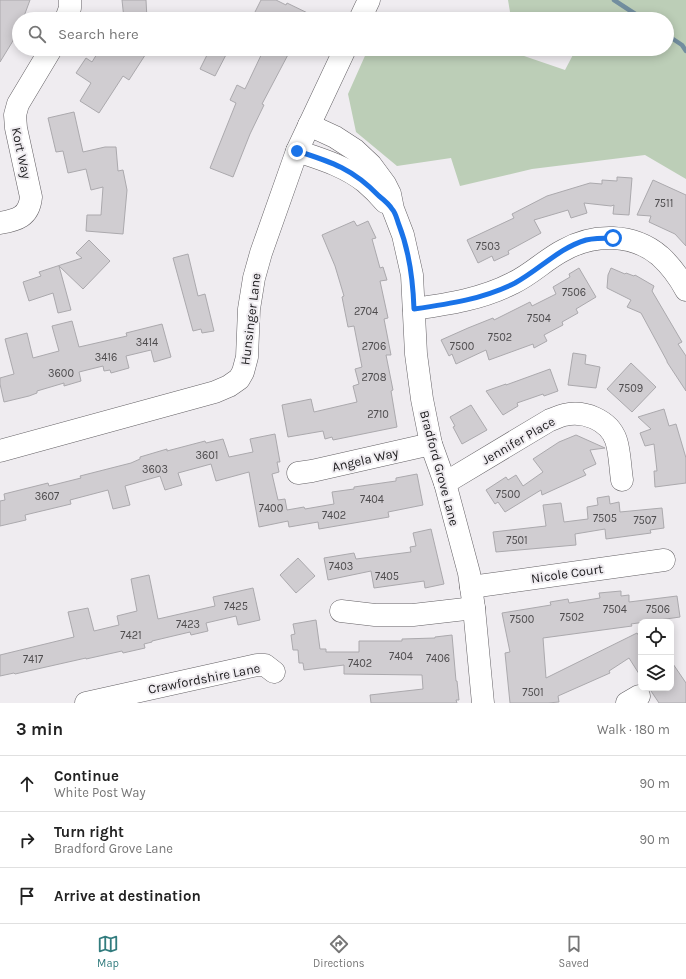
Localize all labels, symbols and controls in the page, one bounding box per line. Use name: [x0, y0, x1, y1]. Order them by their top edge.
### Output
search box: [12, 12, 674, 56]
icon: search: [26, 23, 48, 45]
text: Search here: [58, 25, 139, 43]
street label: Kort Way: [9, 126, 34, 180]
route end: [288, 142, 306, 160]
house number: 7511: [655, 197, 673, 210]
route start: [604, 229, 622, 247]
house number: 7503: [476, 240, 500, 253]
street label: Hunsinger Lane: [237, 272, 264, 366]
house number: 7506: [562, 286, 586, 299]
house number: 2704: [354, 305, 378, 318]
house number: 7504: [527, 312, 551, 325]
house number: 7502: [488, 331, 512, 344]
house number: 3414: [136, 336, 158, 349]
house number: 2706: [362, 340, 386, 353]
house number: 7500: [450, 340, 474, 353]
house number: 3416: [95, 351, 117, 364]
house number: 3600: [48, 367, 74, 380]
house number: 2708: [362, 371, 387, 384]
house number: 7509: [619, 382, 643, 395]
house number: 2710: [367, 408, 389, 421]
street label: Bradford Grove Lane: [417, 409, 462, 528]
street label: Jennifer Place: [479, 413, 558, 467]
street label: Angela Way: [330, 445, 400, 474]
house number: 3601: [196, 449, 218, 462]
house number: 3603: [142, 463, 168, 476]
house number: 7500: [496, 488, 520, 501]
house number: 3607: [35, 490, 59, 503]
house number: 7404: [360, 493, 384, 506]
house number: 7400: [259, 502, 283, 515]
house number: 7402: [322, 509, 346, 522]
house number: 7505: [593, 512, 617, 525]
house number: 7507: [633, 514, 657, 527]
house number: 7501: [506, 534, 528, 547]
house number: 7403: [329, 560, 353, 573]
street label: Nicole Court: [530, 561, 604, 586]
house number: 7405: [375, 570, 399, 583]
house number: 7425: [224, 600, 248, 613]
house number: 7504: [603, 603, 627, 616]
house number: 7506: [646, 603, 670, 616]
house number: 7502: [560, 611, 584, 624]
house number: 7500: [510, 613, 534, 626]
house number: 7423: [176, 618, 200, 631]
map controls: [638, 619, 674, 691]
button: locate: [638, 619, 674, 655]
house number: 7421: [120, 629, 142, 642]
house number: 7404: [389, 650, 413, 663]
house number: 7406: [426, 652, 450, 665]
house number: 7417: [23, 653, 43, 666]
button: layers: [638, 655, 674, 691]
house number: 7402: [348, 657, 372, 670]
street label: Crawfordshire Lane: [147, 660, 262, 697]
house number: 7501: [522, 686, 544, 699]
text: 3 min: [16, 719, 63, 739]
text: Walk · 180 m: [597, 722, 670, 737]
text: Continue: [54, 767, 119, 785]
icon: ahead: [16, 773, 38, 795]
text: 90 m: [639, 776, 670, 791]
text: White Post Way: [54, 785, 146, 800]
text: Turn right: [54, 823, 124, 841]
icon: right: [16, 829, 38, 851]
text: 90 m: [639, 832, 670, 847]
text: Bradford Grove Lane: [54, 841, 173, 856]
icon: arrive: [16, 885, 38, 907]
text: Arrive at destination: [54, 887, 201, 905]
tab: Map: [97, 933, 119, 970]
tab: Directions: [313, 933, 365, 970]
tab: Saved: [559, 933, 589, 970]

